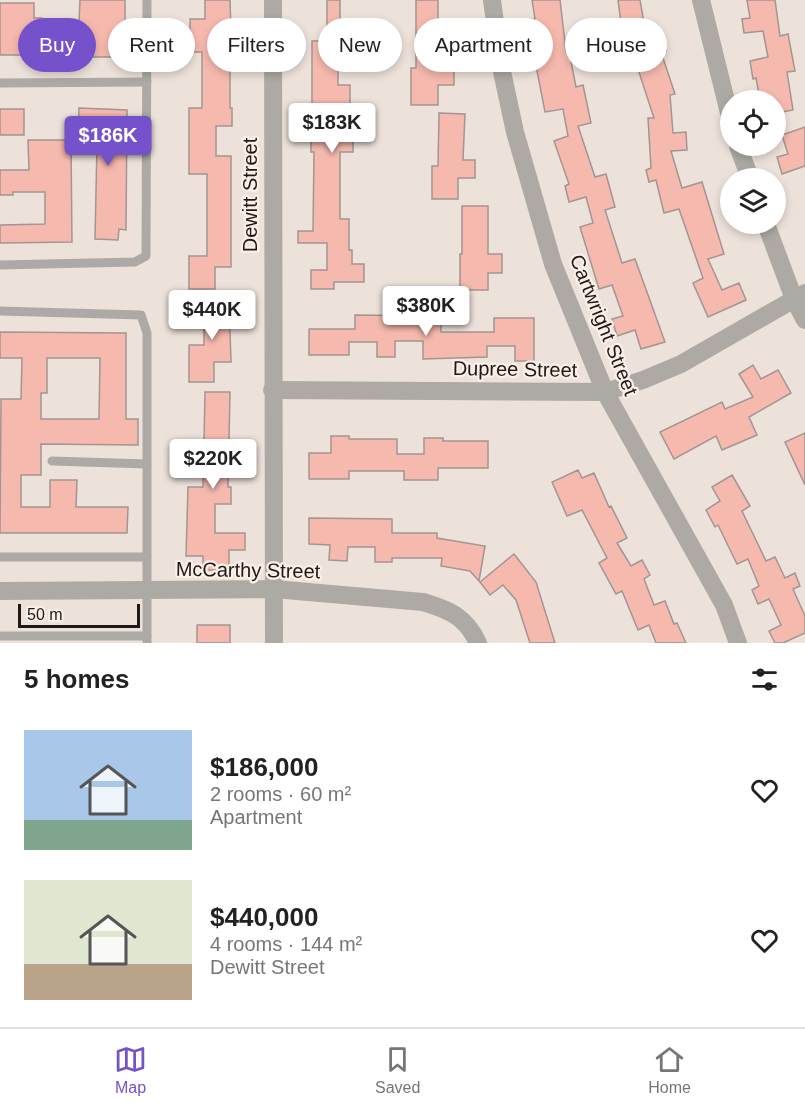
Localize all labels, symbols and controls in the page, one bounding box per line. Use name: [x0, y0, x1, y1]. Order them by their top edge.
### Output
chip: Buy: [18, 18, 96, 72]
chip: Rent: [108, 18, 195, 72]
chip: Filters: [207, 18, 306, 72]
chip: New: [318, 18, 402, 72]
chip: Apartment: [414, 18, 553, 72]
chip: House: [565, 18, 667, 72]
map controls: [720, 90, 786, 234]
button: locate: [720, 90, 786, 156]
pin: $183K: [290, 103, 374, 154]
text: $183K: [303, 111, 361, 133]
pin: $186K: [66, 116, 150, 167]
text: $186K: [79, 124, 137, 146]
street label: Dewitt Street: [239, 137, 261, 252]
button: layers: [720, 168, 786, 234]
street label: Cartwright Street: [566, 251, 642, 399]
pin: $380K: [384, 286, 468, 337]
pin: $440K: [170, 290, 254, 341]
text: $380K: [397, 294, 455, 316]
text: $440K: [183, 298, 241, 320]
street label: Dupree Street: [453, 357, 578, 381]
pin: $220K: [171, 439, 255, 490]
text: $220K: [184, 447, 242, 469]
street label: McCarthy Street: [176, 558, 321, 582]
scale bar: [18, 601, 140, 628]
text: 50 m: [27, 606, 63, 623]
icon: filters: [748, 663, 781, 696]
text: 5 homes: [24, 664, 130, 694]
text: $186,000: [210, 752, 318, 782]
icon: home: [72, 754, 144, 826]
icon: heart: [748, 774, 781, 807]
text: 2 rooms · 60 m²: [210, 783, 351, 805]
text: Apartment: [210, 806, 302, 828]
text: $440,000: [210, 902, 318, 932]
icon: home: [72, 904, 144, 976]
icon: heart: [748, 924, 781, 957]
text: 4 rooms · 144 m²: [210, 933, 362, 955]
text: Dewitt Street: [210, 956, 324, 978]
tab: Map: [114, 1043, 147, 1097]
tab: Saved: [375, 1043, 420, 1097]
tab: Home: [648, 1043, 691, 1097]

